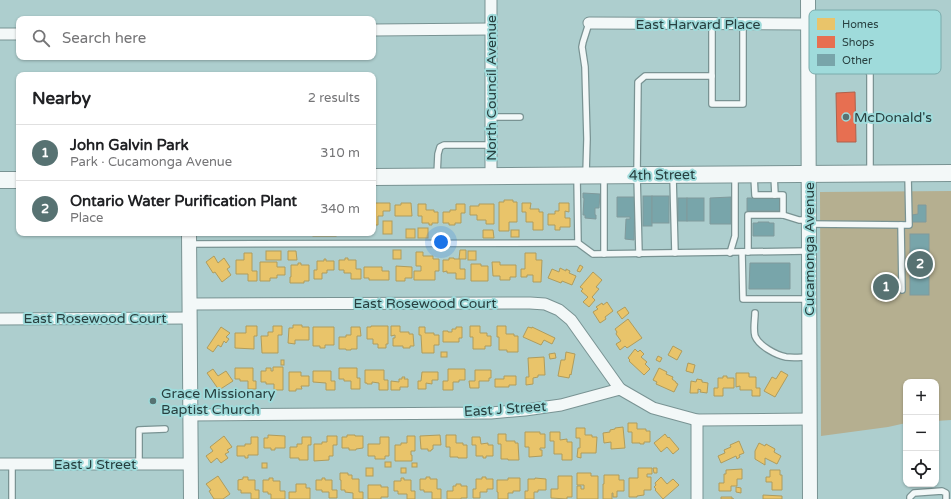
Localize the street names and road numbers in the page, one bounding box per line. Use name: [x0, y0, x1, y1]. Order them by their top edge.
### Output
street label: North Council Avenue: [483, 15, 500, 161]
street label: East Harvard Place: [636, 16, 761, 33]
street label: 4th Street: [629, 166, 696, 184]
street label: Cucamonga Avenue: [801, 182, 818, 316]
street label: East Rosewood Court: [353, 295, 497, 312]
street label: East Rosewood Court: [23, 310, 167, 327]
street label: East J Street: [463, 398, 547, 420]
street label: East J Street: [54, 456, 137, 473]

